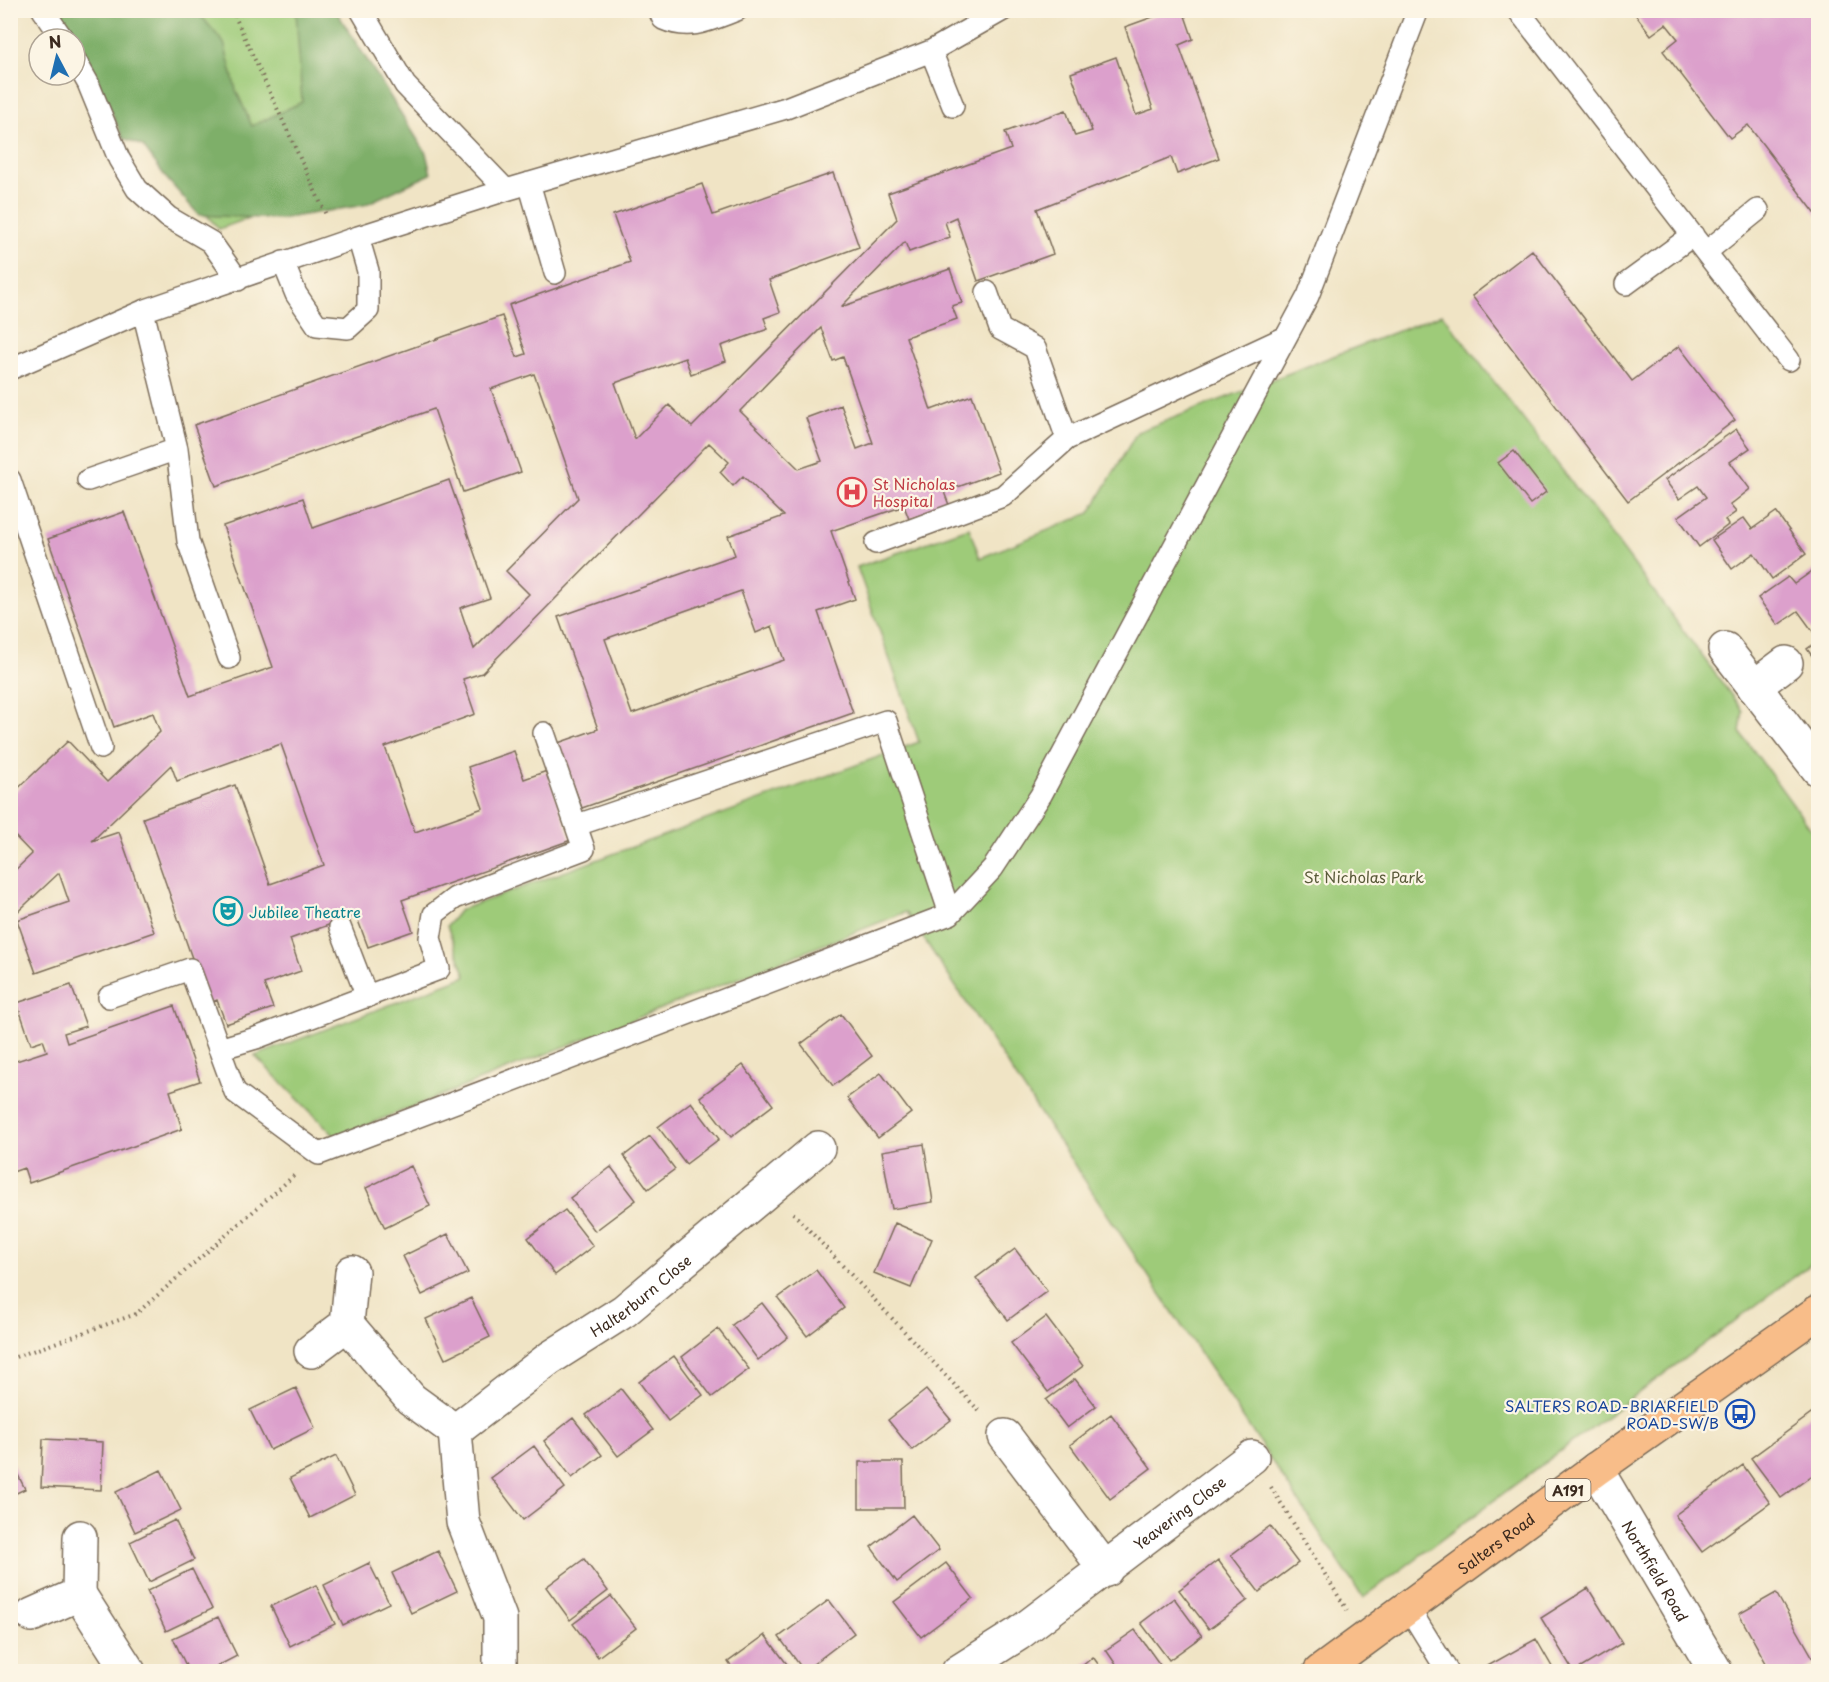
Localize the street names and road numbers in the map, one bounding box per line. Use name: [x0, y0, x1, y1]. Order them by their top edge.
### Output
street label: Halterburn Close: [585, 1248, 695, 1342]
street label: Yeavering Close: [1128, 1470, 1230, 1555]
road number: A191: [1546, 1479, 1590, 1501]
street label: Salters Road: [1452, 1507, 1539, 1579]
street label: Northfield Road: [1617, 1516, 1695, 1626]

